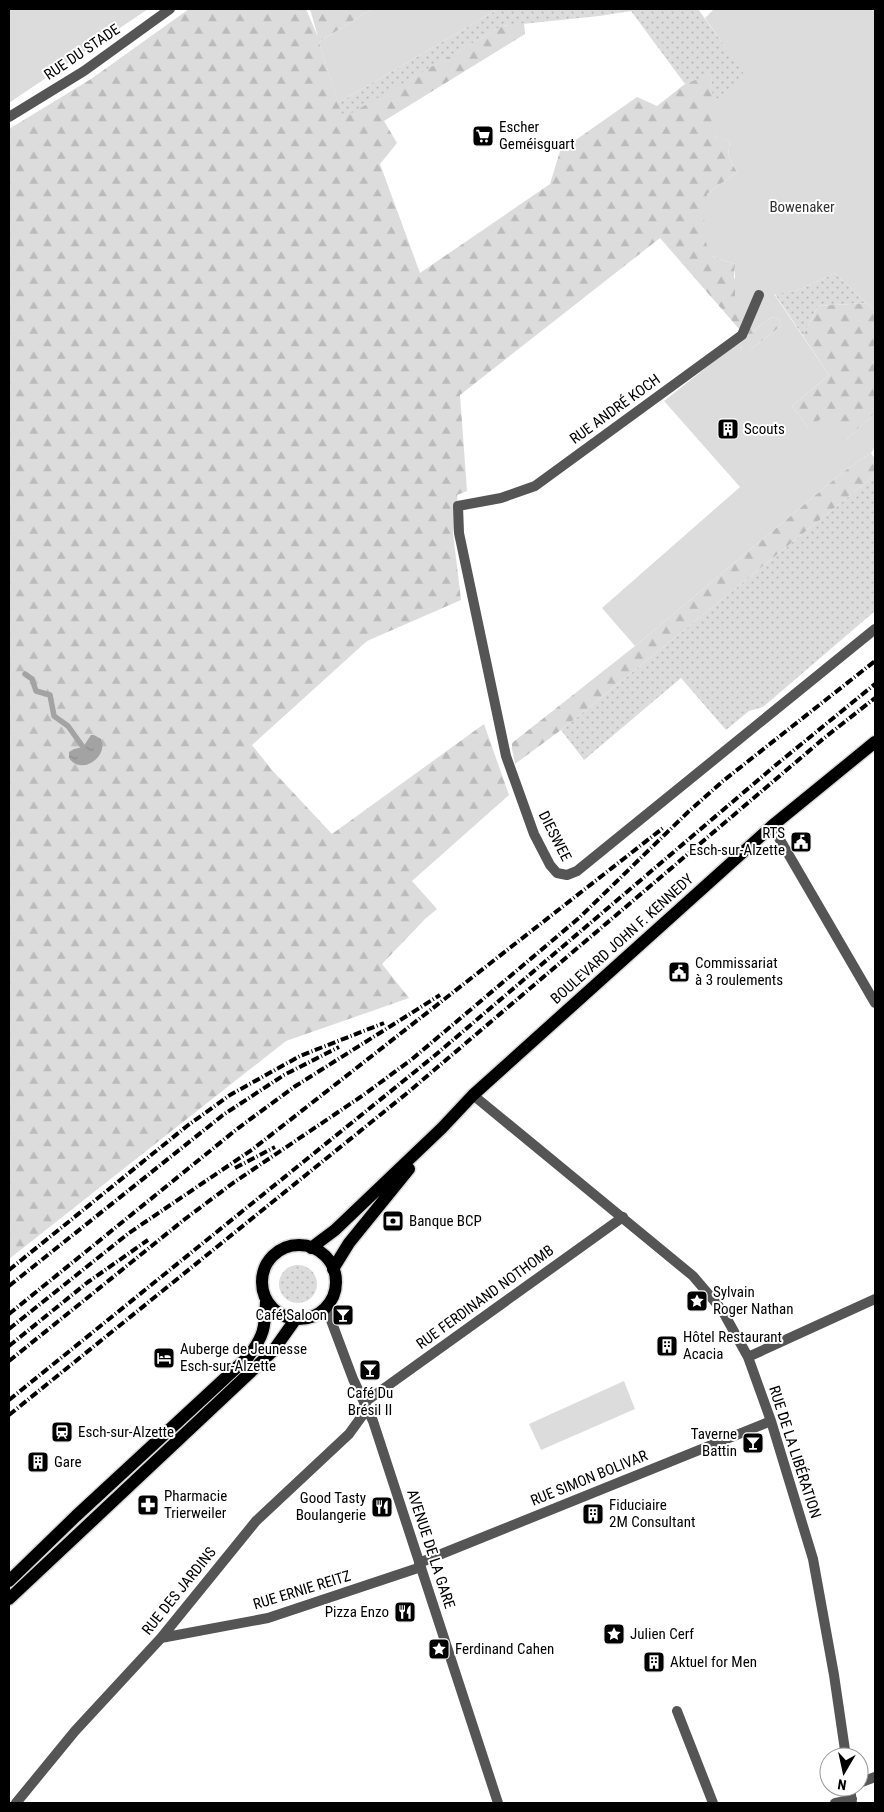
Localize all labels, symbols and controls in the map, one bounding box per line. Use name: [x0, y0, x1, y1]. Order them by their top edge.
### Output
street label: RUE DU STADE: [41, 20, 123, 84]
place label: Escher Geméisguart: [499, 118, 575, 153]
supermarket icon: Escher Geméisguart: [471, 124, 495, 148]
park label: Bowenaker: [769, 198, 835, 216]
street label: RUE ANDRÉ KOCH: [566, 370, 664, 448]
building icon: Scouts: [716, 417, 740, 441]
place label: Scouts: [744, 420, 785, 438]
street label: DIESWEE: [535, 808, 575, 864]
place label: RTS Esch-sur-Alzette: [689, 824, 785, 859]
public building icon: RTS Esch-sur-Alzette: [789, 830, 813, 854]
street label: BOULEVARD JOHN F. KENNEDY: [547, 870, 697, 1008]
place label: Commissariat à 3 roulements: [695, 954, 783, 989]
public building icon: Commissariat à 3 roulements: [667, 960, 691, 984]
bank icon: Banque BCP: [381, 1209, 405, 1233]
place label: Banque BCP: [409, 1212, 482, 1230]
street label: RUE FERDINAND NOTHOMB: [413, 1241, 557, 1353]
place label: Sylvain Roger Nathan: [713, 1283, 794, 1318]
place icon: Sylvain Roger Nathan: [685, 1289, 709, 1313]
bar icon: Café Saloon: [331, 1303, 355, 1327]
place label: Café Saloon: [256, 1306, 327, 1324]
place label: Hôtel Restaurant Acacia: [683, 1328, 782, 1363]
building icon: Hôtel Restaurant Acacia: [655, 1334, 679, 1358]
place label: Auberge de Jeunesse Esch-sur-Alzette: [180, 1340, 307, 1375]
hotel icon: Auberge de Jeunesse Esch-sur-Alzette: [152, 1346, 176, 1370]
bar icon: Café Du Brésil II: [358, 1358, 382, 1382]
place label: Café Du Brésil II: [347, 1384, 393, 1419]
street label: RUE DE LA LIBÉRATION: [765, 1384, 825, 1520]
station icon: Esch-sur-Alzette: [50, 1420, 74, 1444]
place label: Esch-sur-Alzette: [78, 1423, 174, 1441]
place label: Taverne Battin: [691, 1425, 737, 1460]
bar icon: Taverne Battin: [741, 1431, 765, 1455]
street label: RUE SIMON BOLIVAR: [528, 1446, 650, 1510]
building icon: Gare: [26, 1450, 50, 1474]
place label: Gare: [54, 1453, 82, 1471]
place label: Pharmacie Trierweiler: [164, 1487, 227, 1522]
street label: AVENUE DE LA GARE: [403, 1487, 459, 1611]
place label: Good Tasty Boulangerie: [296, 1489, 366, 1524]
pharmacy icon: Pharmacie Trierweiler: [136, 1493, 160, 1517]
restaurant icon: Good Tasty Boulangerie: [370, 1495, 394, 1519]
place label: Fiduciaire 2M Consultant: [609, 1496, 695, 1531]
building icon: Fiduciaire 2M Consultant: [581, 1502, 605, 1526]
street label: RUE DES JARDINS: [138, 1543, 220, 1638]
street label: RUE ERNIE REITZ: [251, 1567, 353, 1613]
restaurant icon: Pizza Enzo: [393, 1600, 417, 1624]
place label: Pizza Enzo: [325, 1603, 389, 1621]
place icon: Julien Cerf: [602, 1622, 626, 1646]
place label: Julien Cerf: [630, 1625, 694, 1643]
place icon: Ferdinand Cahen: [427, 1637, 451, 1661]
place label: Ferdinand Cahen: [455, 1640, 554, 1658]
building icon: Aktuel for Men: [642, 1650, 666, 1674]
place label: Aktuel for Men: [670, 1653, 757, 1671]
north arrow: [819, 1747, 869, 1797]
text: N: [836, 1776, 847, 1793]

